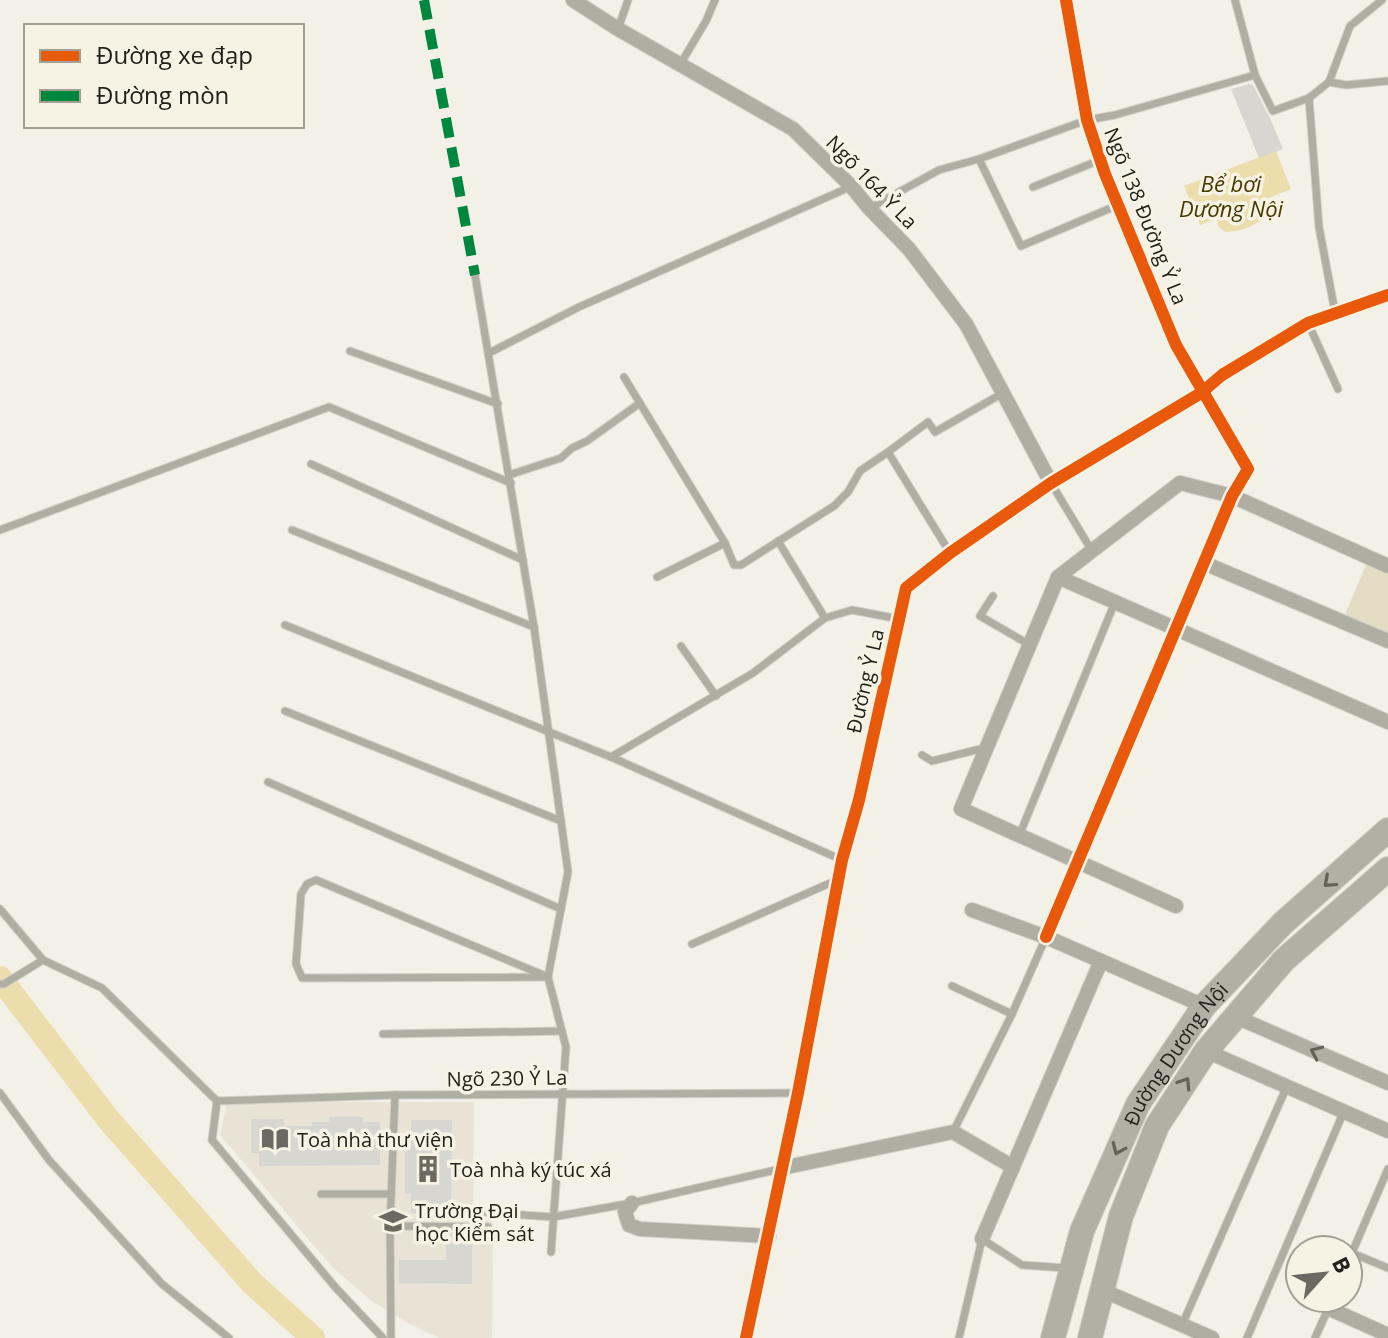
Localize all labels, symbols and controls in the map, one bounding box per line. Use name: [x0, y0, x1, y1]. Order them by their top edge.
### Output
legend: [24, 24, 304, 128]
text: Đường xe đạp: [96, 38, 253, 71]
text: Đường mòn: [96, 78, 229, 111]
street label: Ngõ 138 Đường Ỷ La: [1098, 123, 1194, 309]
street label: Ngõ 164 Ỷ La: [820, 129, 924, 235]
water label: Bể bơi Dương Nội: [1179, 168, 1284, 223]
street label: Đường Ỷ La: [840, 626, 890, 736]
one-way arrow: [1324, 872, 1339, 886]
street label: Đường Dương Nội: [1117, 976, 1233, 1130]
one-way arrow: [1310, 1045, 1325, 1061]
street label: Ngõ 230 Ỷ La: [446, 1063, 568, 1093]
one-way arrow: [1175, 1077, 1190, 1092]
library icon: Toà nhà thư viện: [260, 1124, 290, 1154]
place label: Toà nhà thư viện: [297, 1126, 454, 1153]
one-way arrow: [1112, 1141, 1128, 1155]
building icon: Toà nhà ký túc xá: [413, 1154, 443, 1184]
place label: Toà nhà ký túc xá: [450, 1156, 612, 1183]
place label: Trường Đại học Kiểm sát: [415, 1197, 534, 1247]
school or university icon: Trường Đại học Kiểm sát: [378, 1206, 408, 1236]
north arrow: [1284, 1234, 1364, 1314]
text: B: [1326, 1251, 1359, 1278]

